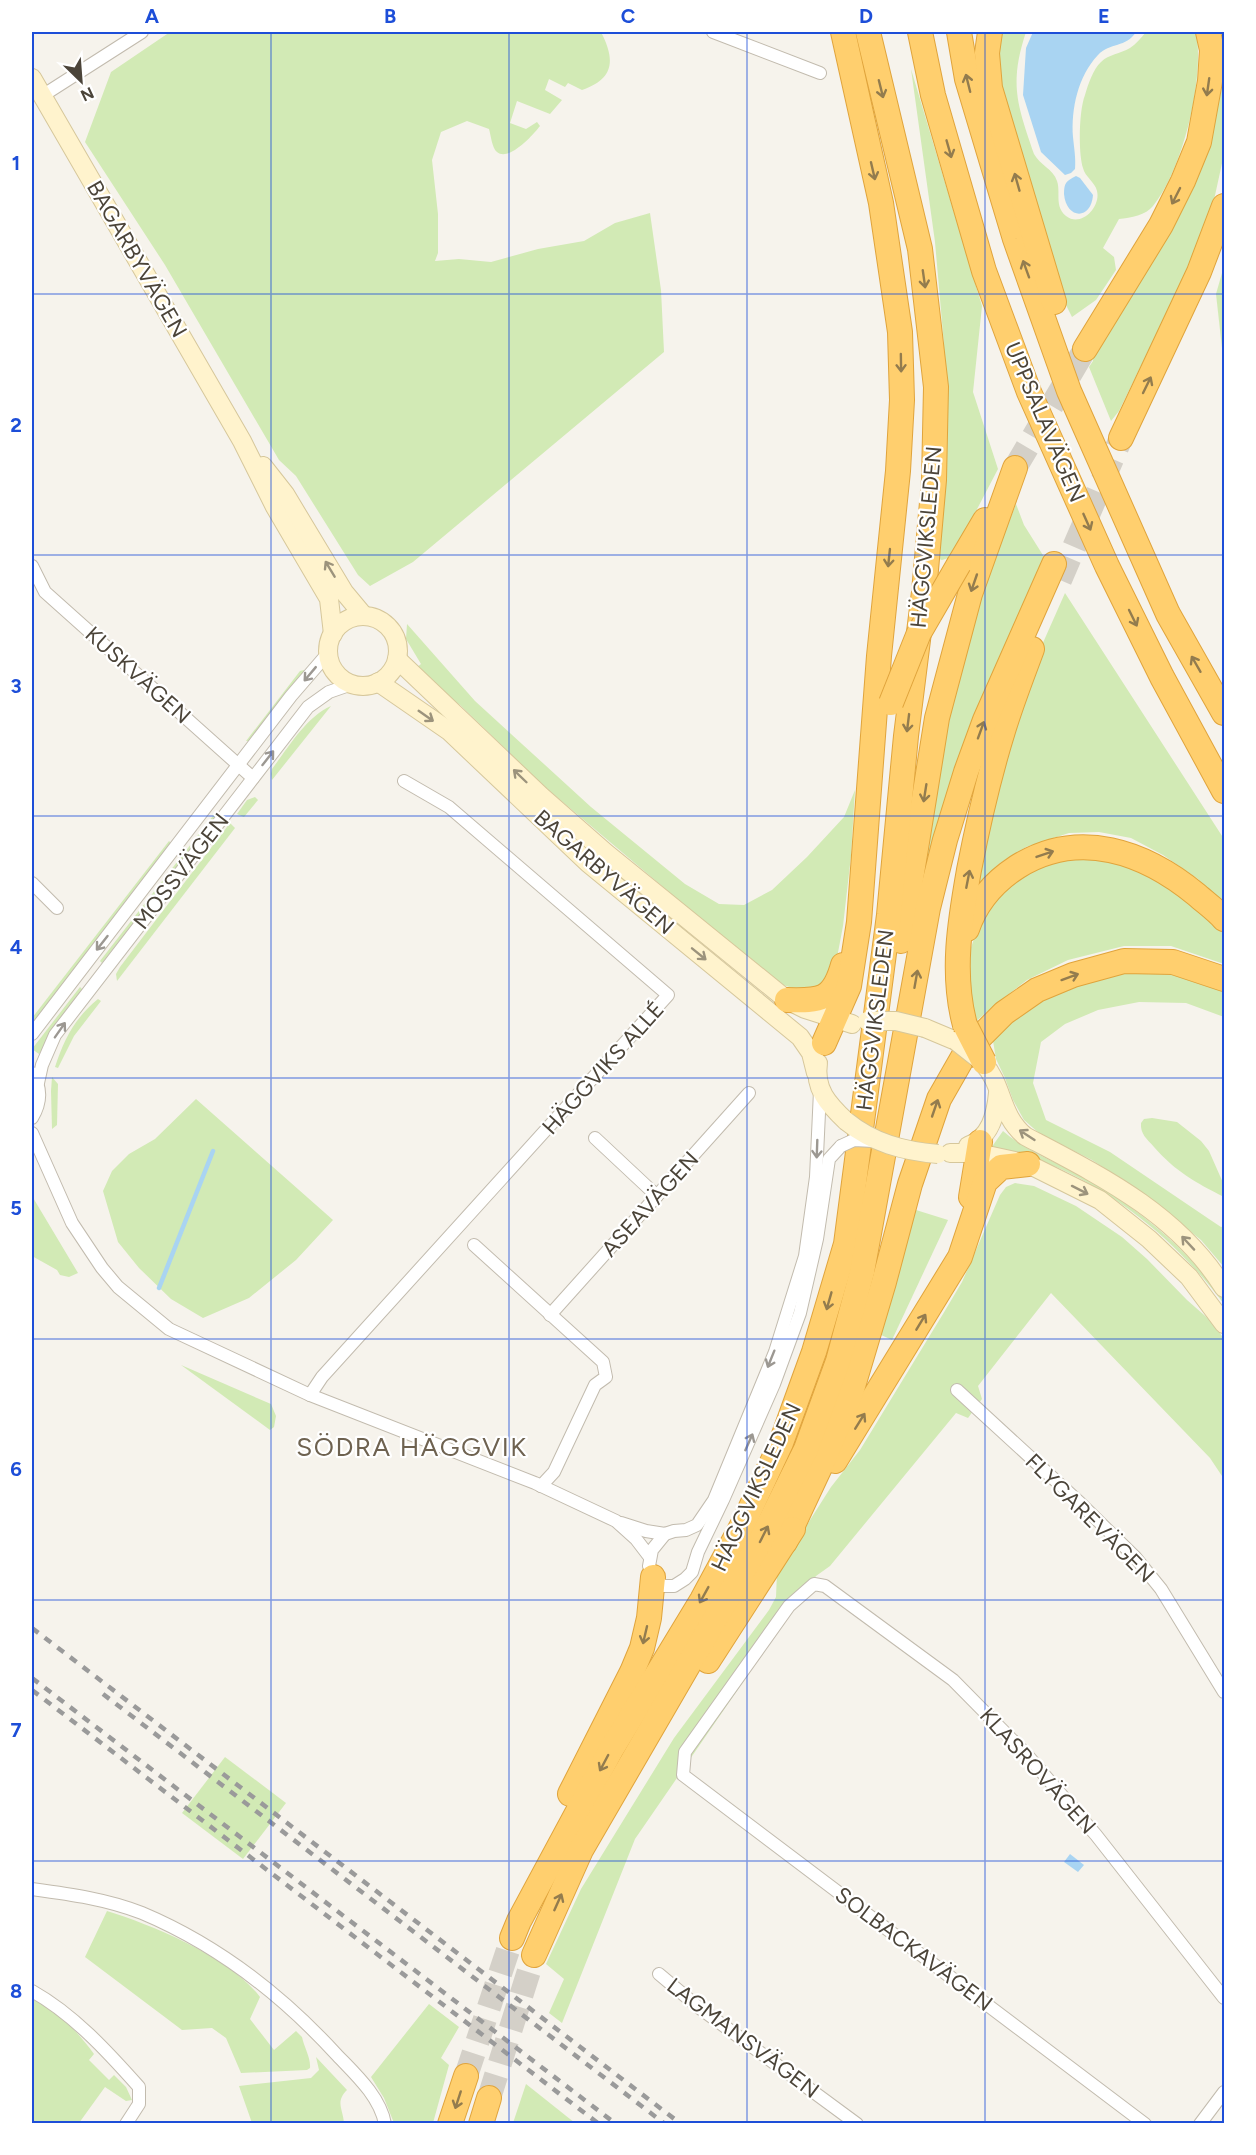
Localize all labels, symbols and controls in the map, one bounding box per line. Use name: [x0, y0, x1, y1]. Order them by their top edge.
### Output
text: A: [145, 4, 160, 28]
text: B: [384, 4, 396, 28]
text: C: [621, 4, 635, 28]
text: D: [859, 4, 873, 28]
text: E: [1098, 4, 1110, 28]
north arrow: [51, 51, 111, 111]
one-way arrow: [962, 73, 974, 92]
one-way arrow: [1203, 76, 1214, 96]
one-way arrow: [876, 78, 887, 98]
text: N: [78, 83, 97, 105]
one-way arrow: [944, 139, 955, 158]
text: 1: [12, 151, 20, 175]
one-way arrow: [868, 161, 880, 180]
one-way arrow: [1011, 173, 1023, 192]
street label: BAGARBYVÄGEN: [81, 176, 193, 342]
one-way arrow: [1170, 186, 1181, 204]
one-way arrow: [1019, 260, 1030, 279]
one-way arrow: [918, 268, 929, 288]
street label: UPPSALAVÄGEN: [999, 338, 1091, 506]
one-way arrow: [895, 353, 907, 373]
one-way arrow: [1141, 377, 1153, 395]
text: 2: [10, 413, 22, 437]
street label: HÄGGVIKSLEDEN: [905, 445, 947, 629]
one-way arrow: [1082, 512, 1093, 530]
one-way arrow: [883, 547, 894, 567]
one-way arrow: [323, 561, 335, 578]
one-way arrow: [968, 573, 979, 592]
one-way arrow: [1127, 609, 1139, 627]
street label: KUSKVÄGEN: [80, 621, 196, 729]
one-way arrow: [1190, 655, 1201, 673]
one-way arrow: [303, 666, 316, 682]
text: 3: [10, 674, 22, 698]
one-way arrow: [418, 710, 434, 722]
one-way arrow: [902, 713, 913, 733]
one-way arrow: [977, 721, 988, 740]
one-way arrow: [262, 751, 275, 767]
one-way arrow: [513, 769, 528, 783]
one-way arrow: [920, 782, 931, 802]
street label: BAGARBYVÄGEN: [528, 804, 680, 940]
street label: MOSSVÄGEN: [127, 808, 235, 934]
one-way arrow: [1035, 848, 1054, 859]
one-way arrow: [963, 869, 974, 889]
street label: HÄGGVIKSLEDEN: [850, 928, 900, 1112]
text: 4: [10, 935, 23, 959]
one-way arrow: [96, 935, 109, 951]
one-way arrow: [691, 948, 707, 961]
one-way arrow: [911, 969, 922, 989]
one-way arrow: [1060, 971, 1079, 982]
street label: HÄGGVIKS ALLÉ: [536, 996, 670, 1140]
one-way arrow: [54, 1022, 66, 1038]
one-way arrow: [931, 1100, 942, 1118]
one-way arrow: [1019, 1129, 1036, 1141]
one-way arrow: [812, 1139, 823, 1159]
street label: ASEAVÄGEN: [596, 1146, 704, 1262]
one-way arrow: [1071, 1185, 1089, 1197]
text: 5: [10, 1196, 22, 1220]
one-way arrow: [1181, 1235, 1195, 1250]
one-way arrow: [823, 1291, 834, 1310]
one-way arrow: [916, 1314, 928, 1331]
one-way arrow: [765, 1349, 776, 1368]
street label: HÄGGVIKSLEDEN: [705, 1399, 807, 1575]
one-way arrow: [855, 1413, 867, 1430]
district label: SÖDRA HÄGGVIK: [296, 1431, 528, 1463]
one-way arrow: [744, 1433, 755, 1452]
street label: FLYGAREVÄGEN: [1020, 1448, 1160, 1588]
text: 6: [10, 1457, 22, 1481]
one-way arrow: [759, 1526, 770, 1544]
one-way arrow: [698, 1586, 710, 1603]
one-way arrow: [639, 1625, 650, 1645]
street label: KLASROVÄGEN: [974, 1702, 1102, 1840]
text: 7: [10, 1718, 22, 1742]
one-way arrow: [598, 1753, 609, 1771]
street label: SOLBACKAVÄGEN: [830, 1881, 998, 2017]
one-way arrow: [553, 1893, 564, 1912]
street label: LAGMANSVÄGEN: [662, 1972, 824, 2104]
text: 8: [10, 1979, 22, 2003]
one-way arrow: [452, 2090, 463, 2109]

